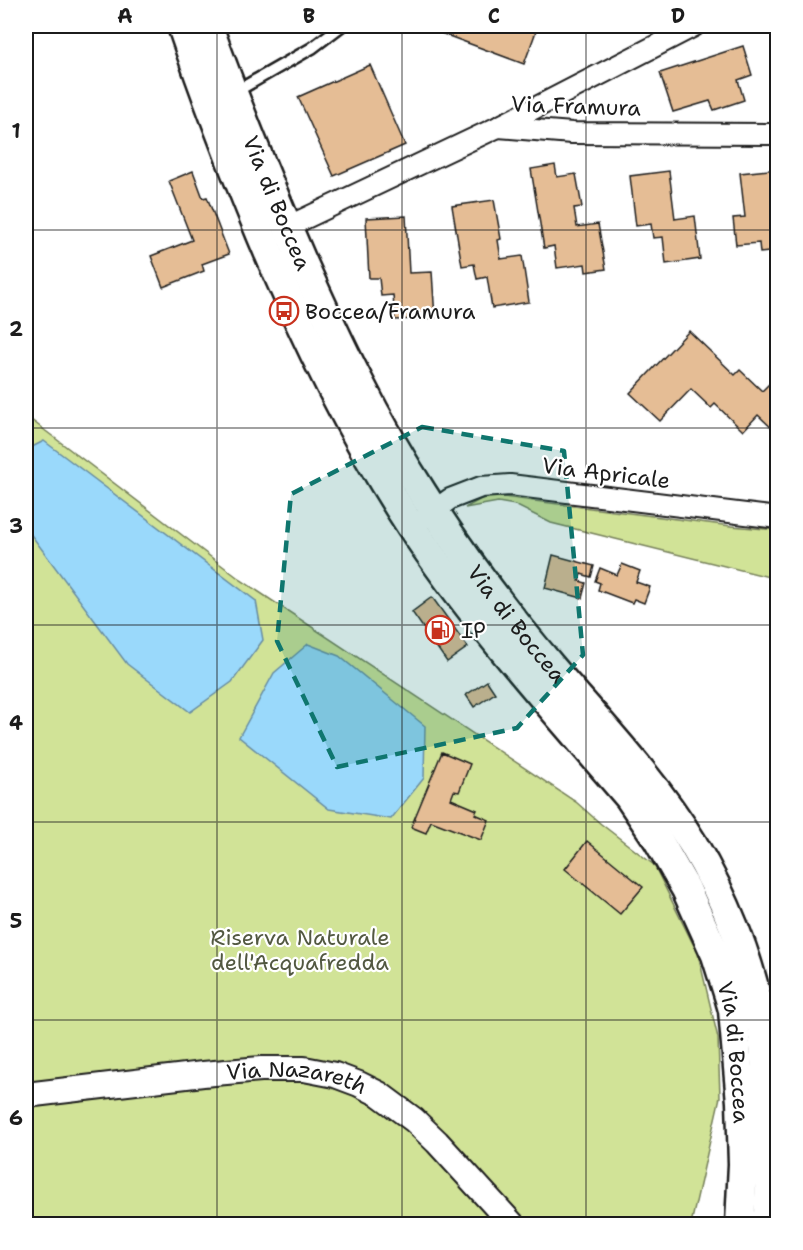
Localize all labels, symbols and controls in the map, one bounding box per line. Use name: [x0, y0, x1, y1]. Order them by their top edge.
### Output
text: A: [117, 3, 133, 29]
text: B: [303, 3, 315, 29]
text: C: [488, 3, 500, 29]
text: D: [671, 3, 685, 29]
street label: Via Framura: [511, 89, 642, 123]
text: 1: [11, 118, 21, 144]
street label: Via di Boccea: [237, 131, 319, 275]
bus stop icon: Boccea/Framura: [268, 295, 300, 327]
place label: Boccea/Framura: [305, 297, 476, 326]
text: 2: [9, 316, 23, 342]
street label: Via Apricale: [540, 451, 672, 495]
text: 3: [9, 513, 23, 539]
street label: Via di Boccea: [461, 559, 573, 689]
fuel station icon: IP: [424, 614, 456, 646]
place label: IP: [461, 616, 486, 645]
text: 4: [9, 710, 23, 736]
text: 5: [10, 908, 22, 934]
park label: Riserva Naturale dell'Acquafredda: [210, 923, 390, 977]
street label: Via di Boccea: [711, 978, 756, 1124]
street label: Via Nazareth: [225, 1054, 372, 1100]
text: 6: [9, 1105, 23, 1131]

